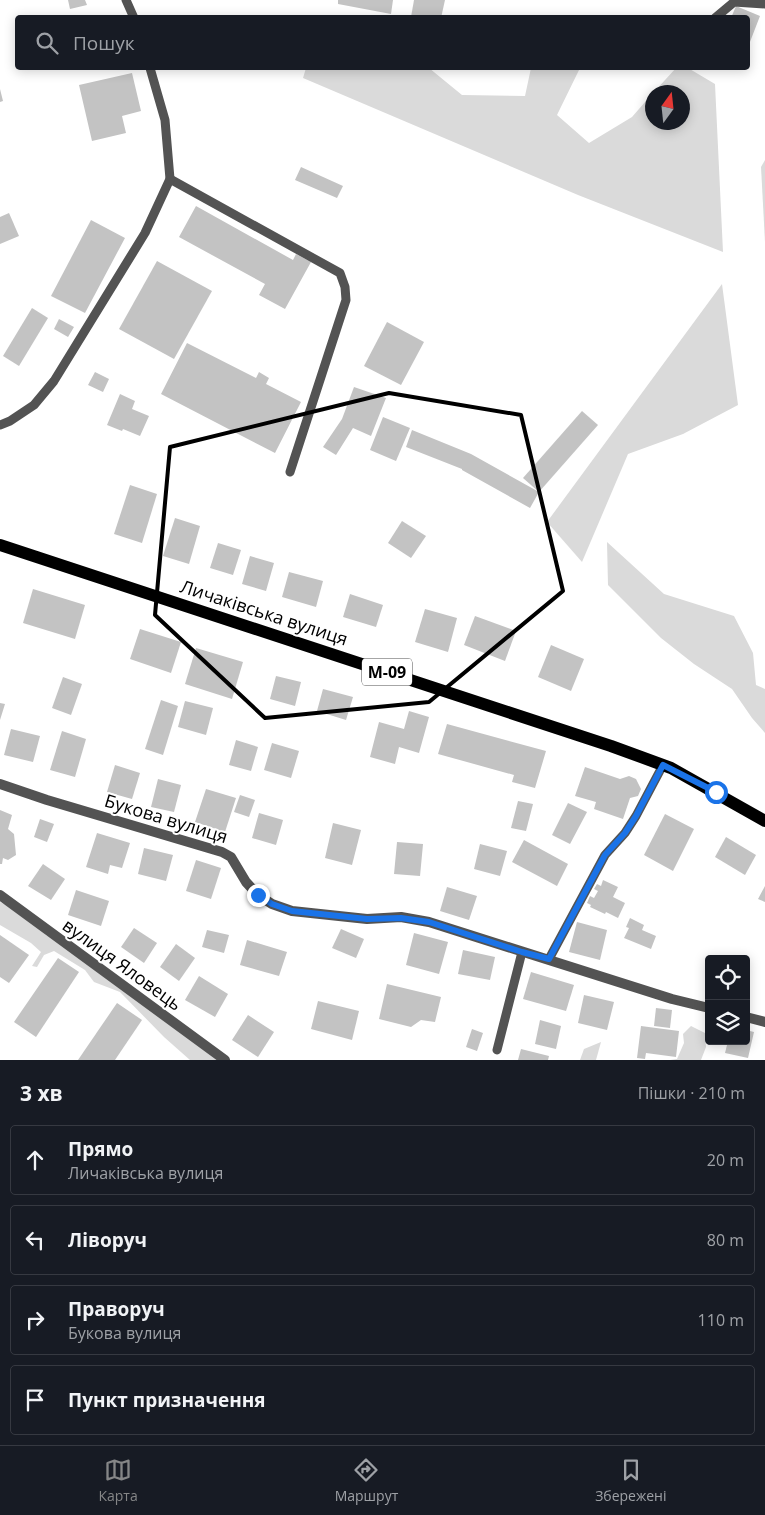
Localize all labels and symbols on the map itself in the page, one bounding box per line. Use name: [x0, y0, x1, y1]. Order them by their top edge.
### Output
north arrow: [645, 85, 690, 130]
street label: Личаківська вулиця: [177, 574, 351, 650]
road number: М-09: [362, 659, 412, 686]
route start: [705, 781, 728, 804]
street label: Букова вулиця: [102, 788, 231, 848]
route end: [247, 884, 270, 907]
street label: вулиця Яловець: [58, 913, 187, 1016]

